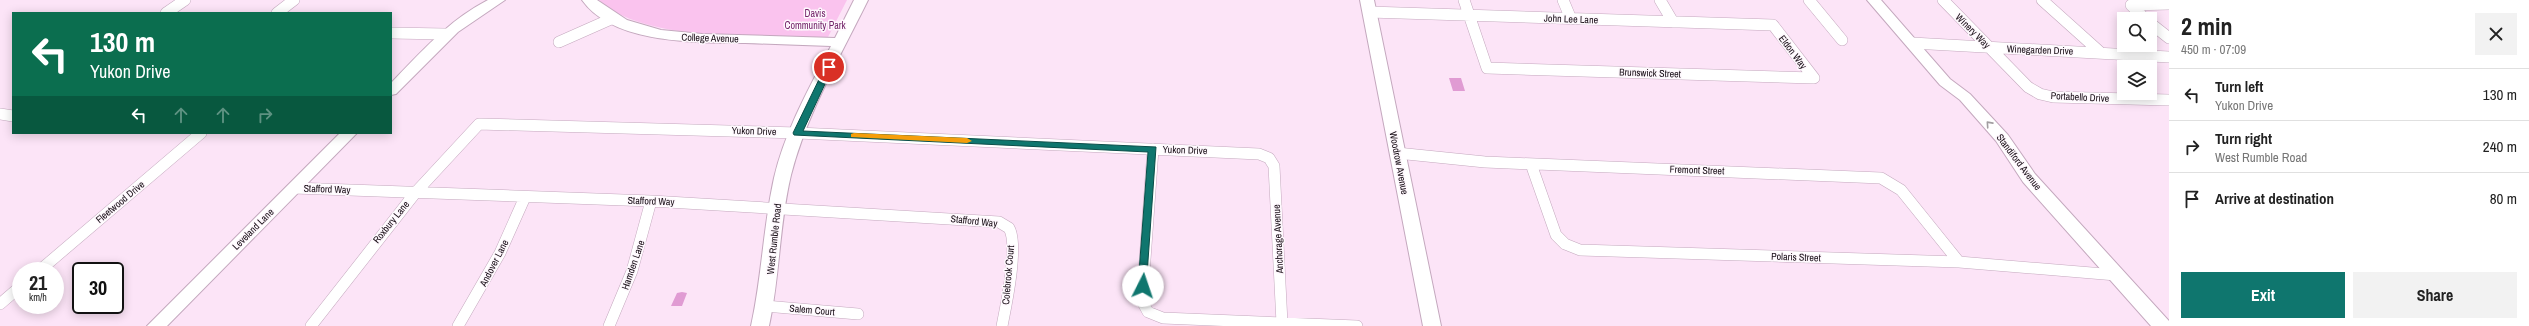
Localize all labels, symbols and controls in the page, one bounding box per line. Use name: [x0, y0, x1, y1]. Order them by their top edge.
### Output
park label: Davis Community Park: [784, 7, 846, 32]
text: 2 min: [2181, 10, 2232, 42]
street label: Winery Way: [1953, 11, 1994, 52]
street label: John Lee Lane: [1544, 12, 1599, 26]
map controls: [2117, 12, 2157, 100]
button: search: [2117, 12, 2157, 52]
button: close: [2475, 13, 2517, 55]
text: 130 m: [90, 23, 155, 61]
icon: left: [24, 28, 76, 80]
street label: College Avenue: [681, 31, 739, 46]
street label: Eldon Way: [1776, 32, 1811, 72]
text: 450 m · 07:09: [2181, 41, 2246, 58]
street label: Winegarden Drive: [2007, 42, 2074, 58]
pin: [812, 50, 846, 84]
icon: arrive: [818, 56, 840, 78]
text: Yukon Drive: [90, 59, 170, 84]
button: layers: [2117, 60, 2157, 100]
street label: Brunswick Street: [1619, 65, 1682, 81]
text: Turn left: [2215, 76, 2263, 97]
icon: left: [2181, 84, 2203, 106]
text: 130 m: [2483, 84, 2517, 105]
street label: Portabello Drive: [2050, 89, 2110, 105]
text: Yukon Drive: [2215, 97, 2273, 114]
icon: left: [128, 104, 150, 126]
icon: ahead: [170, 104, 192, 126]
icon: ahead: [212, 104, 234, 126]
icon: right: [254, 104, 276, 126]
one-way arrow: [1987, 121, 1994, 129]
street label: Yukon Drive: [731, 124, 777, 138]
text: Turn right: [2215, 128, 2272, 149]
street label: Woodrow Avenue: [1387, 130, 1412, 196]
street label: Standiford Avenue: [1994, 131, 2045, 193]
icon: right: [2181, 136, 2203, 158]
text: 240 m: [2483, 136, 2517, 157]
street label: Yukon Drive: [1162, 143, 1208, 157]
text: West Rumble Road: [2215, 149, 2307, 166]
street label: Fremont Street: [1669, 163, 1725, 177]
street label: Fleetwood Drive: [93, 178, 147, 226]
street label: Stafford Way: [303, 182, 352, 196]
icon: arrive: [2181, 188, 2203, 210]
text: Arrive at destination: [2215, 188, 2334, 209]
text: 80 m: [2490, 188, 2517, 209]
street label: Stafford Way: [627, 194, 676, 208]
street label: Roxbury Lane: [370, 198, 412, 246]
street label: West Rumble Road: [764, 203, 784, 275]
street label: Anchorage Avenue: [1270, 204, 1286, 275]
street label: Leveland Lane: [229, 205, 277, 253]
street label: Stafford Way: [950, 212, 999, 230]
street label: Andover Lane: [476, 237, 512, 290]
street label: Hamden Lane: [618, 238, 648, 291]
street label: Colebrook Court: [999, 244, 1017, 305]
street label: Polaris Street: [1771, 250, 1822, 264]
speed limit sign: 30: [72, 262, 124, 314]
position arrow: [1122, 265, 1164, 307]
text: 21: [29, 269, 47, 296]
button: Exit: [2181, 272, 2345, 318]
button: Share: [2353, 272, 2517, 318]
text: km/h: [29, 291, 47, 304]
street label: Salem Court: [789, 302, 836, 319]

